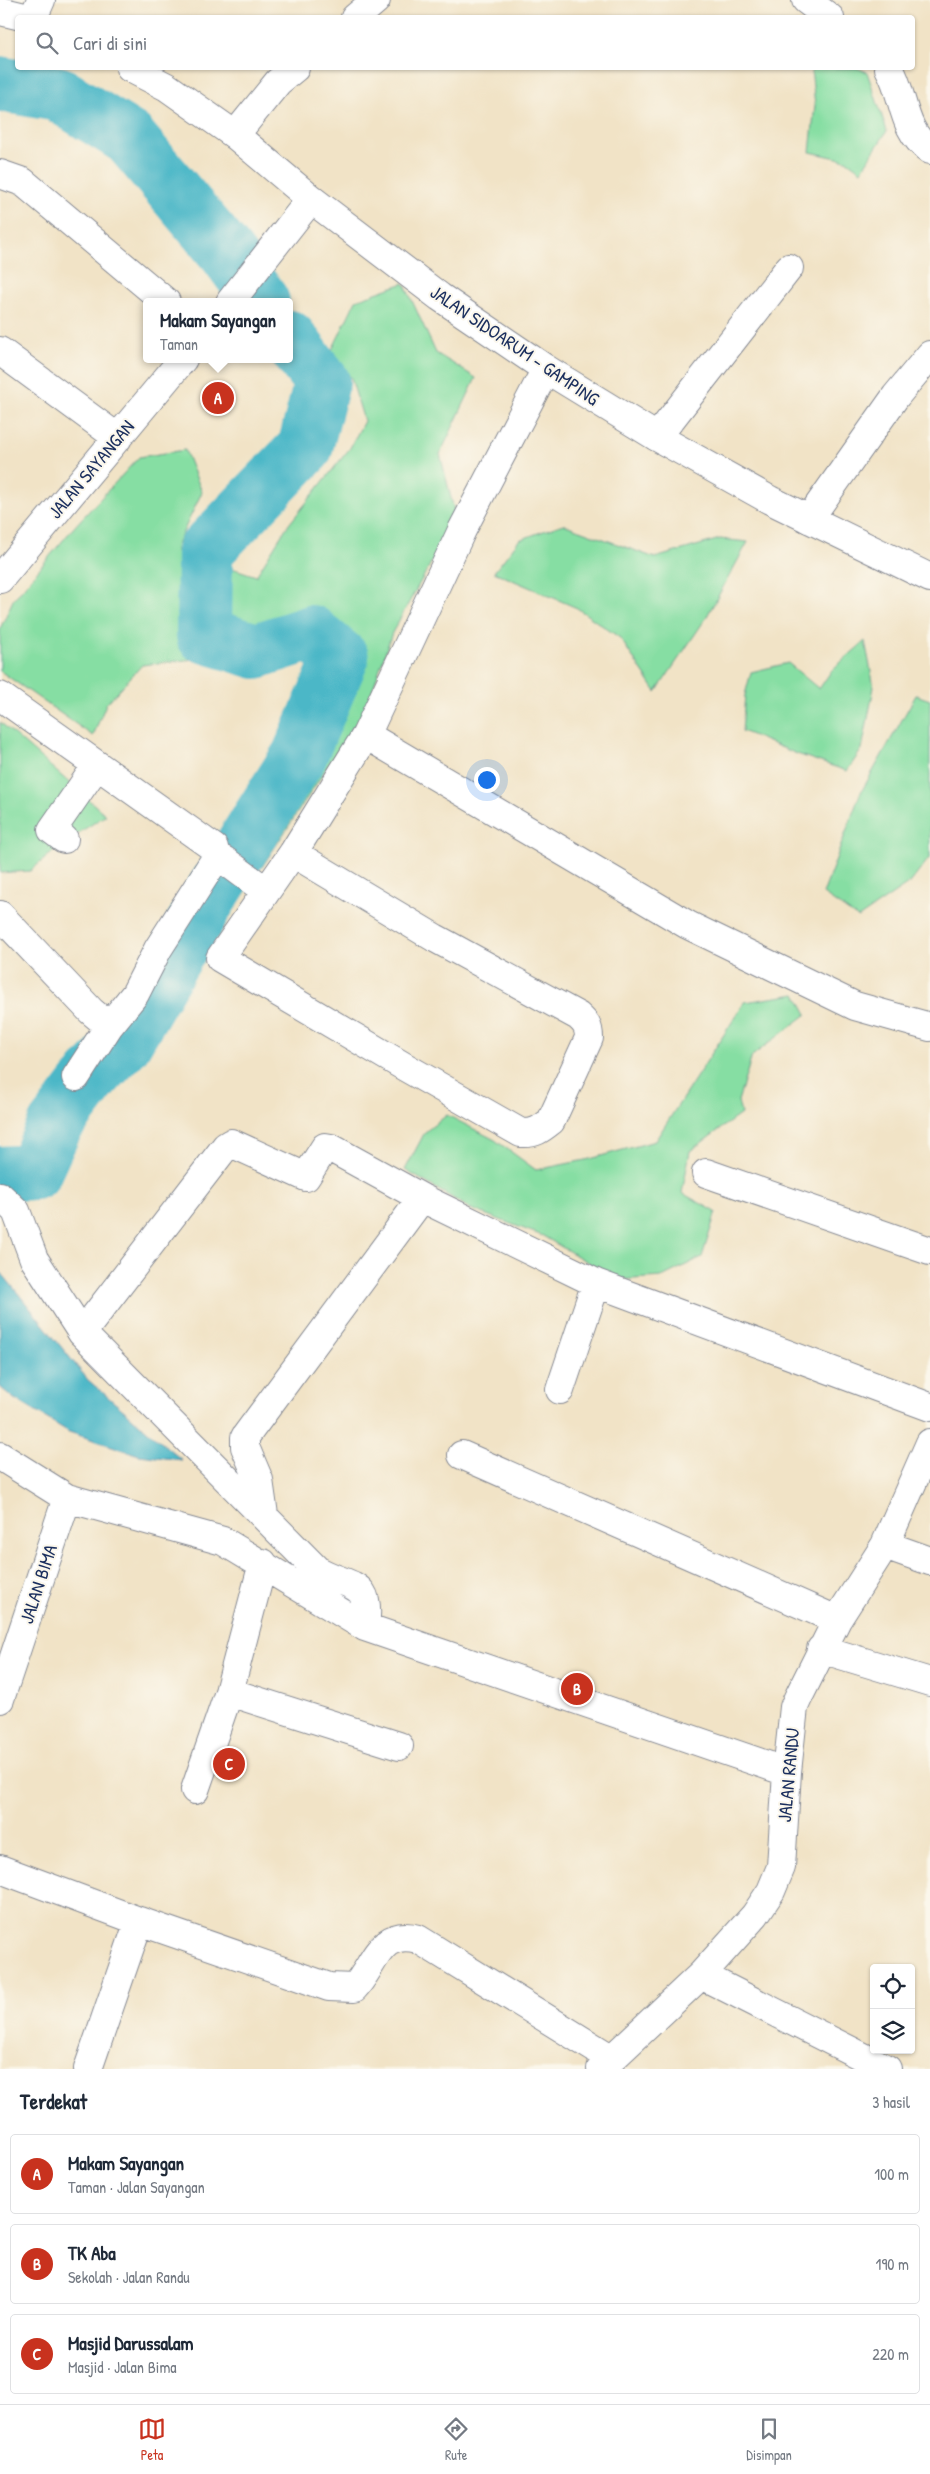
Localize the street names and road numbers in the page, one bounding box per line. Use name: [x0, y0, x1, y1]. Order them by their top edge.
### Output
street label: JALAN SIDOARUM - GAMPING: [425, 279, 605, 411]
street label: JALAN SAYANGAN: [42, 414, 140, 524]
street label: JALAN BIMA: [13, 1541, 63, 1627]
street label: JALAN RANDU: [771, 1727, 805, 1823]

